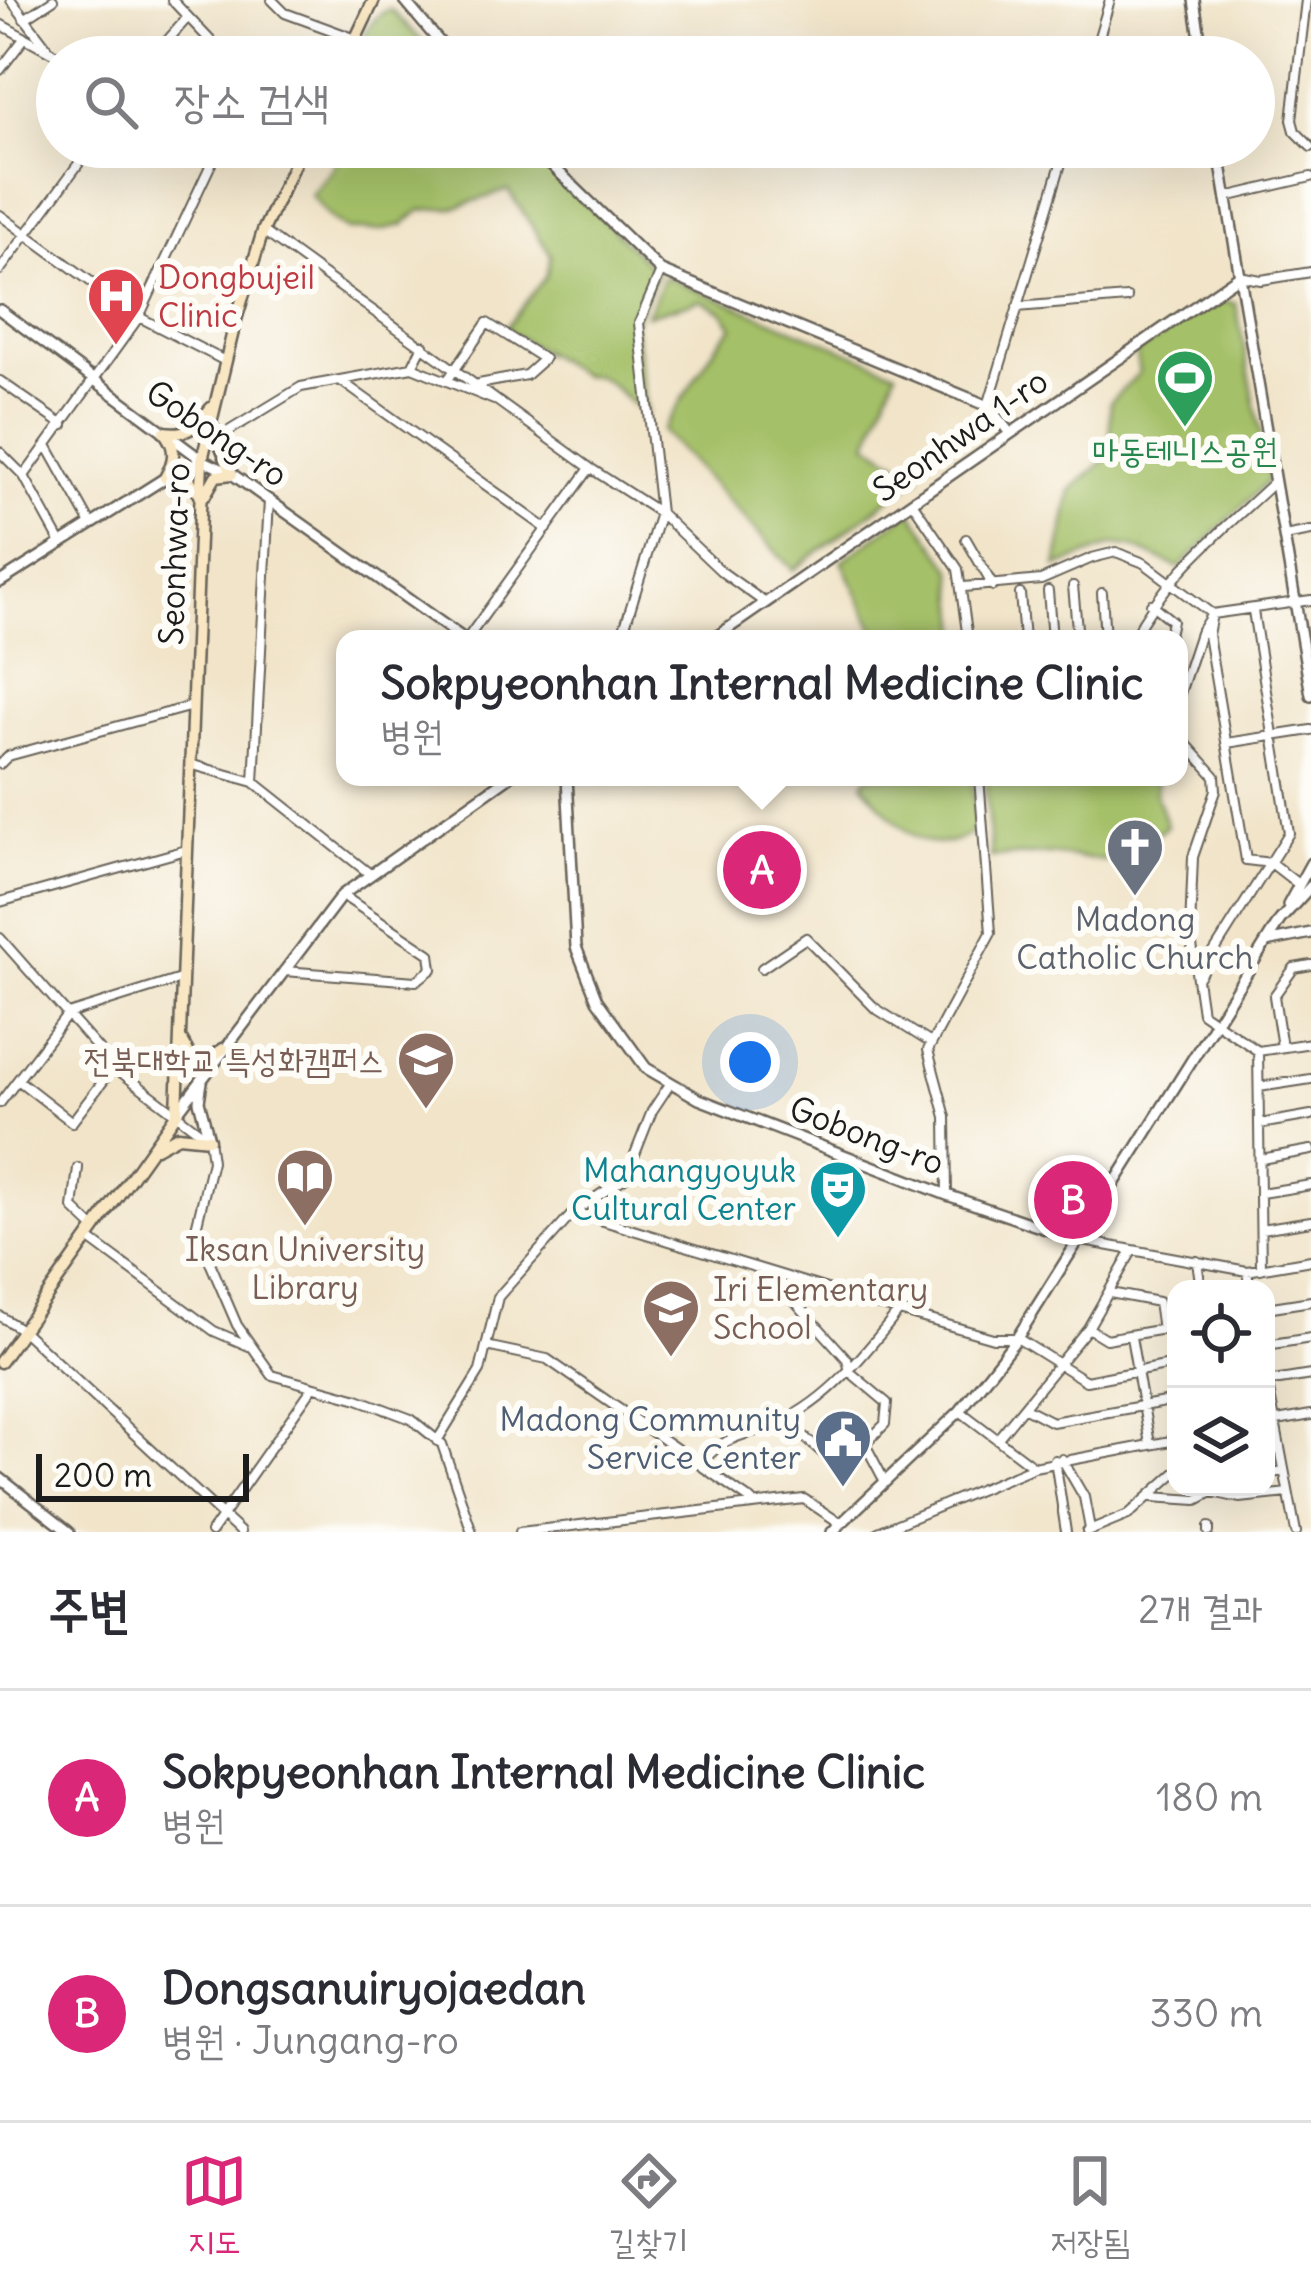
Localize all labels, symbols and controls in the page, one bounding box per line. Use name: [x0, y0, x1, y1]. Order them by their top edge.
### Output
search box: [36, 36, 1275, 168]
icon: search: [78, 69, 144, 135]
text: 장소 검색: [174, 73, 330, 129]
place label: Dongbujeil Clinic: [158, 256, 315, 336]
hospital icon: Dongbujeil Clinic: [85, 265, 147, 347]
sports icon: 마동테니스공원: [1154, 347, 1216, 429]
street label: Seonhwa 1-ro: [864, 359, 1056, 511]
street label: Gobong-ro: [138, 370, 296, 496]
place label: 마동테니스공원: [1092, 429, 1278, 471]
street label: Seonhwa-ro: [150, 462, 198, 646]
popup: [336, 630, 1188, 786]
text: Sokpyeonhan Internal Medicine Clinic: [380, 655, 1144, 711]
text: 병원: [380, 711, 443, 760]
church icon: Madong Catholic Church: [1104, 816, 1166, 898]
pin: A: [723, 825, 801, 915]
place label: Madong Catholic Church: [1016, 898, 1254, 978]
school or university icon: 전북대학교 특성화캠퍼스: [395, 1029, 457, 1111]
your location: [720, 1032, 780, 1092]
place label: 전북대학교 특성화캠퍼스: [84, 1039, 384, 1081]
street label: Gobong-ro: [784, 1086, 950, 1184]
library icon: Iksan University Library: [274, 1146, 336, 1228]
place label: Mahangyoyuk Cultural Center: [571, 1149, 796, 1229]
pin: B: [1034, 1155, 1112, 1245]
theatre icon: Mahangyoyuk Cultural Center: [807, 1158, 869, 1240]
place label: Iksan University Library: [185, 1228, 425, 1308]
place label: Iri Elementary School: [713, 1268, 928, 1348]
school or university icon: Iri Elementary School: [640, 1277, 702, 1359]
map controls: [1167, 1280, 1275, 1496]
button: locate: [1167, 1280, 1275, 1388]
button: layers: [1167, 1388, 1275, 1496]
place label: Madong Community Service Center: [499, 1398, 801, 1478]
public building icon: Madong Community Service Center: [812, 1407, 874, 1489]
scale bar: [36, 1448, 249, 1501]
text: 200 m: [54, 1454, 152, 1496]
text: 주변: [48, 1577, 130, 1641]
text: 2개 결과: [1138, 1585, 1263, 1634]
text: Sokpyeonhan Internal Medicine Clinic: [162, 1744, 925, 1800]
text: A: [74, 1773, 100, 1822]
text: 180 m: [1156, 1773, 1263, 1822]
text: 병원: [162, 1800, 225, 1849]
text: Dongsanuiryojaedan: [162, 1960, 586, 2016]
text: B: [74, 1989, 100, 2038]
text: 330 m: [1150, 1989, 1263, 2038]
text: 병원 · Jungang-ro: [162, 2016, 459, 2065]
tab: 지도: [181, 2148, 247, 2264]
tab: 길찾기: [609, 2148, 688, 2264]
tab: 저장됨: [1050, 2148, 1130, 2264]

